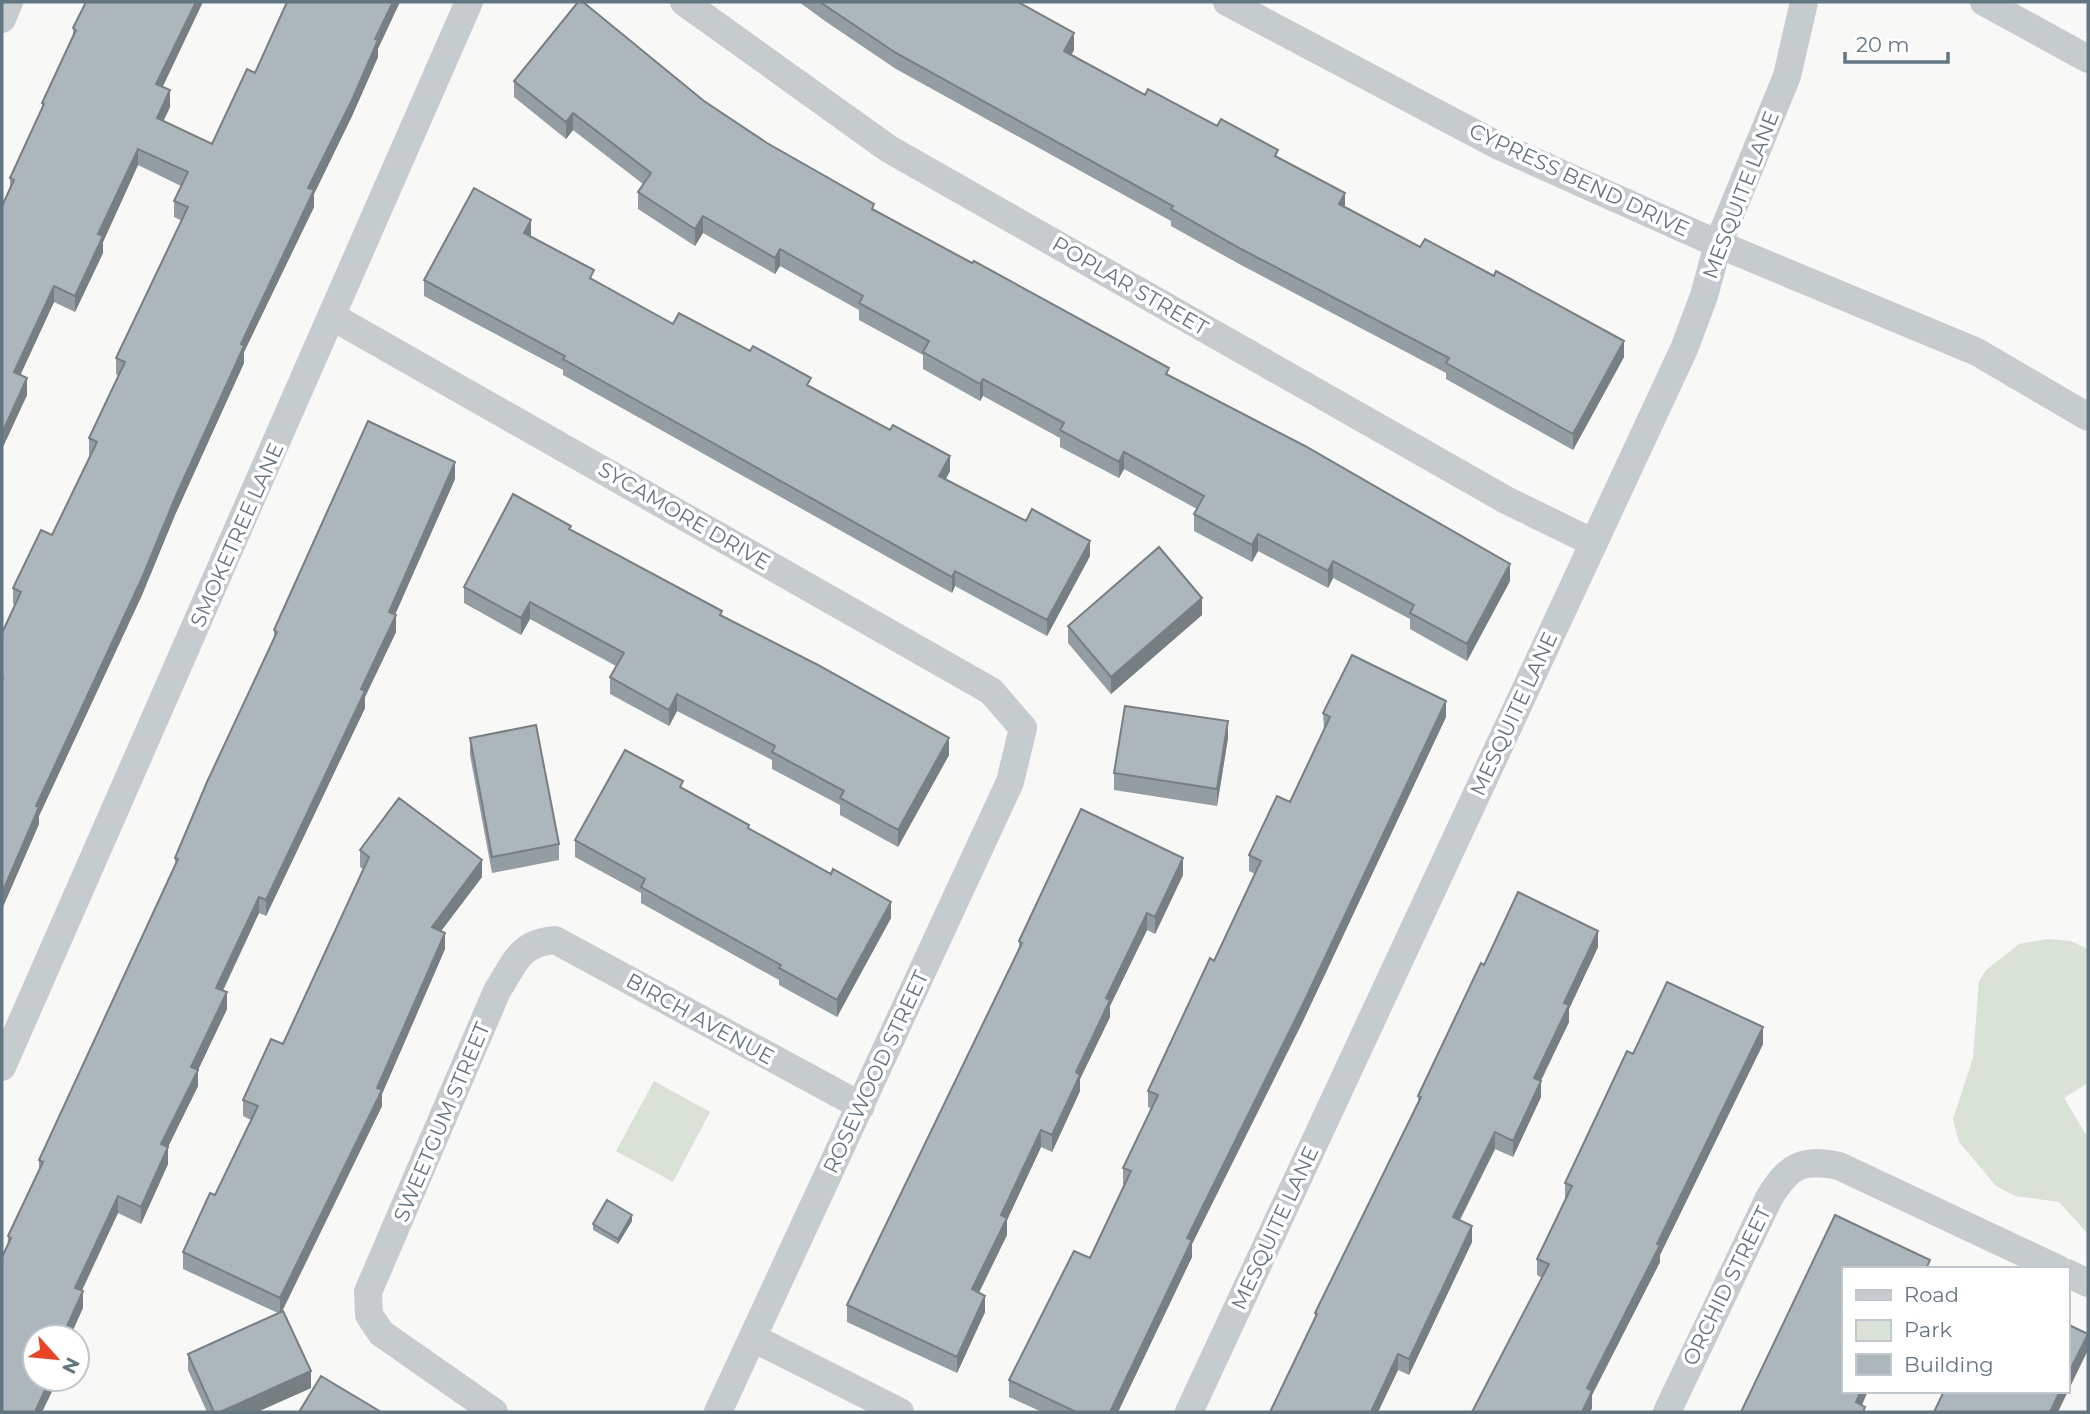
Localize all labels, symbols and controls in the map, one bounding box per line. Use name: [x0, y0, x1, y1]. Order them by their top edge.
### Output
scale bar: [1845, 21, 1948, 65]
text: 20 m: [1856, 32, 1910, 57]
street label: MESQUITE LANE: [1697, 107, 1784, 282]
street label: CYPRESS BEND DRIVE: [1465, 118, 1693, 242]
street label: POPLAR STREET: [1048, 231, 1213, 340]
street label: SMOKETREE LANE: [185, 439, 288, 631]
street label: SYCAMORE DRIVE: [594, 456, 775, 575]
street label: MESQUITE LANE: [1465, 628, 1562, 800]
street label: ROSEWOOD STREET: [818, 967, 933, 1177]
street label: BIRCH AVENUE: [622, 968, 779, 1070]
street label: SWEETGUM STREET: [388, 1018, 495, 1225]
street label: MESQUITE LANE: [1226, 1142, 1323, 1314]
street label: ORCHID STREET: [1677, 1202, 1776, 1369]
legend: [1842, 1267, 2069, 1393]
text: Road: [1904, 1282, 1959, 1307]
text: Park: [1904, 1317, 1952, 1342]
north arrow: [21, 1323, 91, 1393]
text: Building: [1904, 1352, 1994, 1377]
text: N: [57, 1353, 84, 1378]

